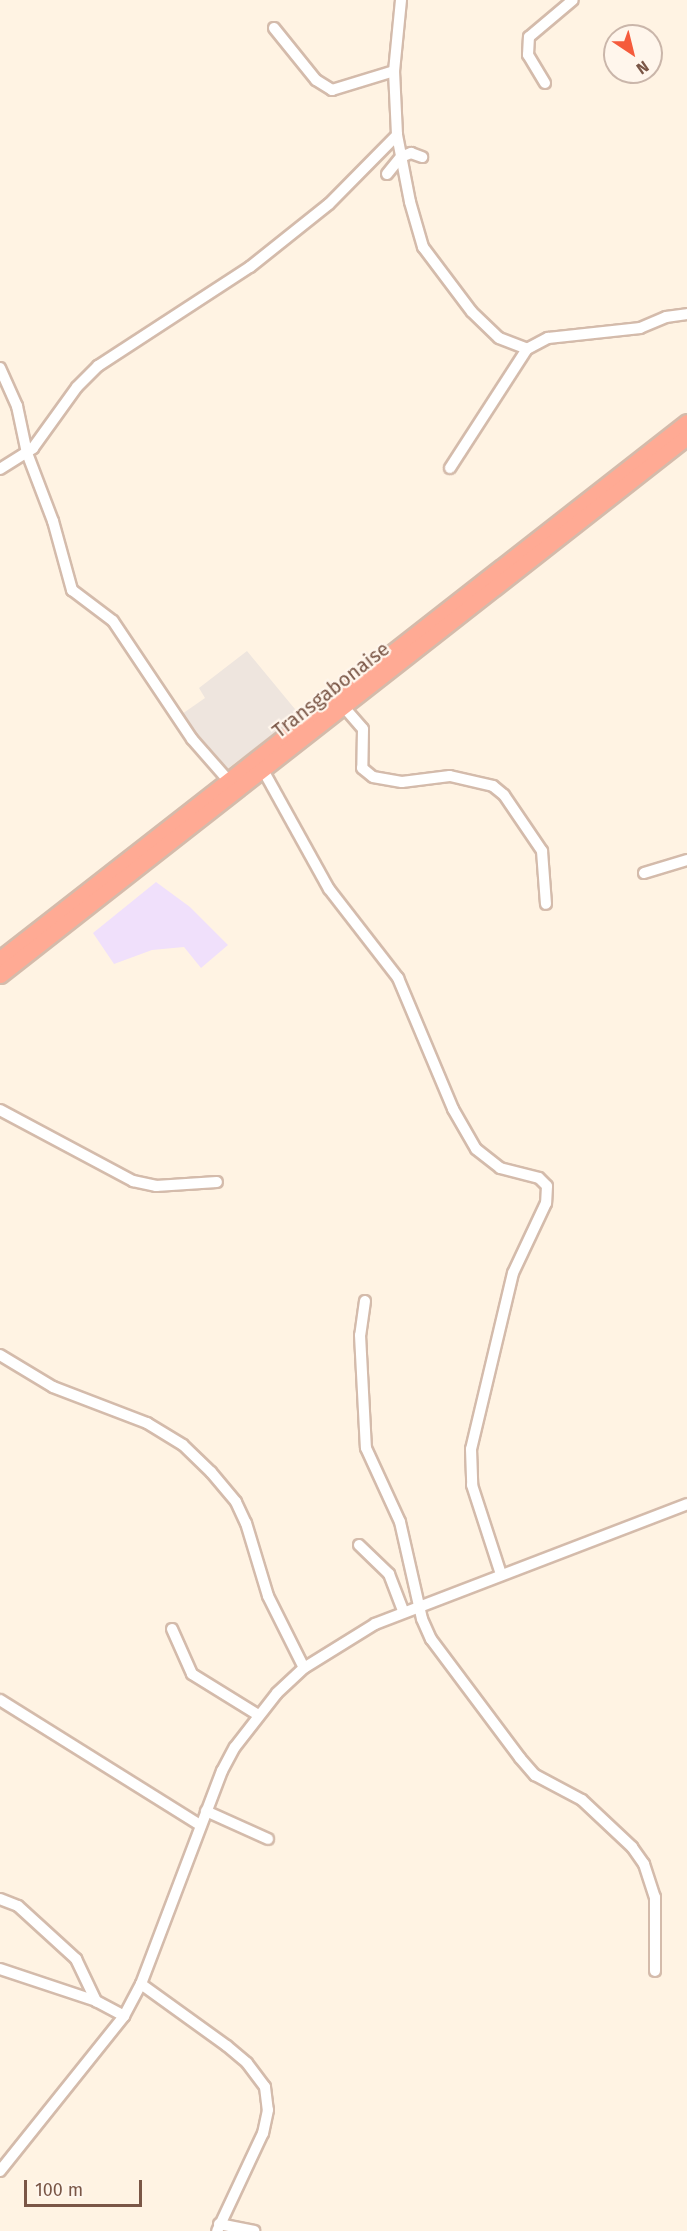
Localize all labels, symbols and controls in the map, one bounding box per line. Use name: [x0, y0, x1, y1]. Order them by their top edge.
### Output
north arrow: [603, 24, 663, 84]
text: N: [633, 57, 652, 78]
street label: Transgabonaise: [268, 637, 394, 743]
scale bar: [27, 2168, 146, 2206]
text: 100 m: [35, 2179, 83, 2201]

